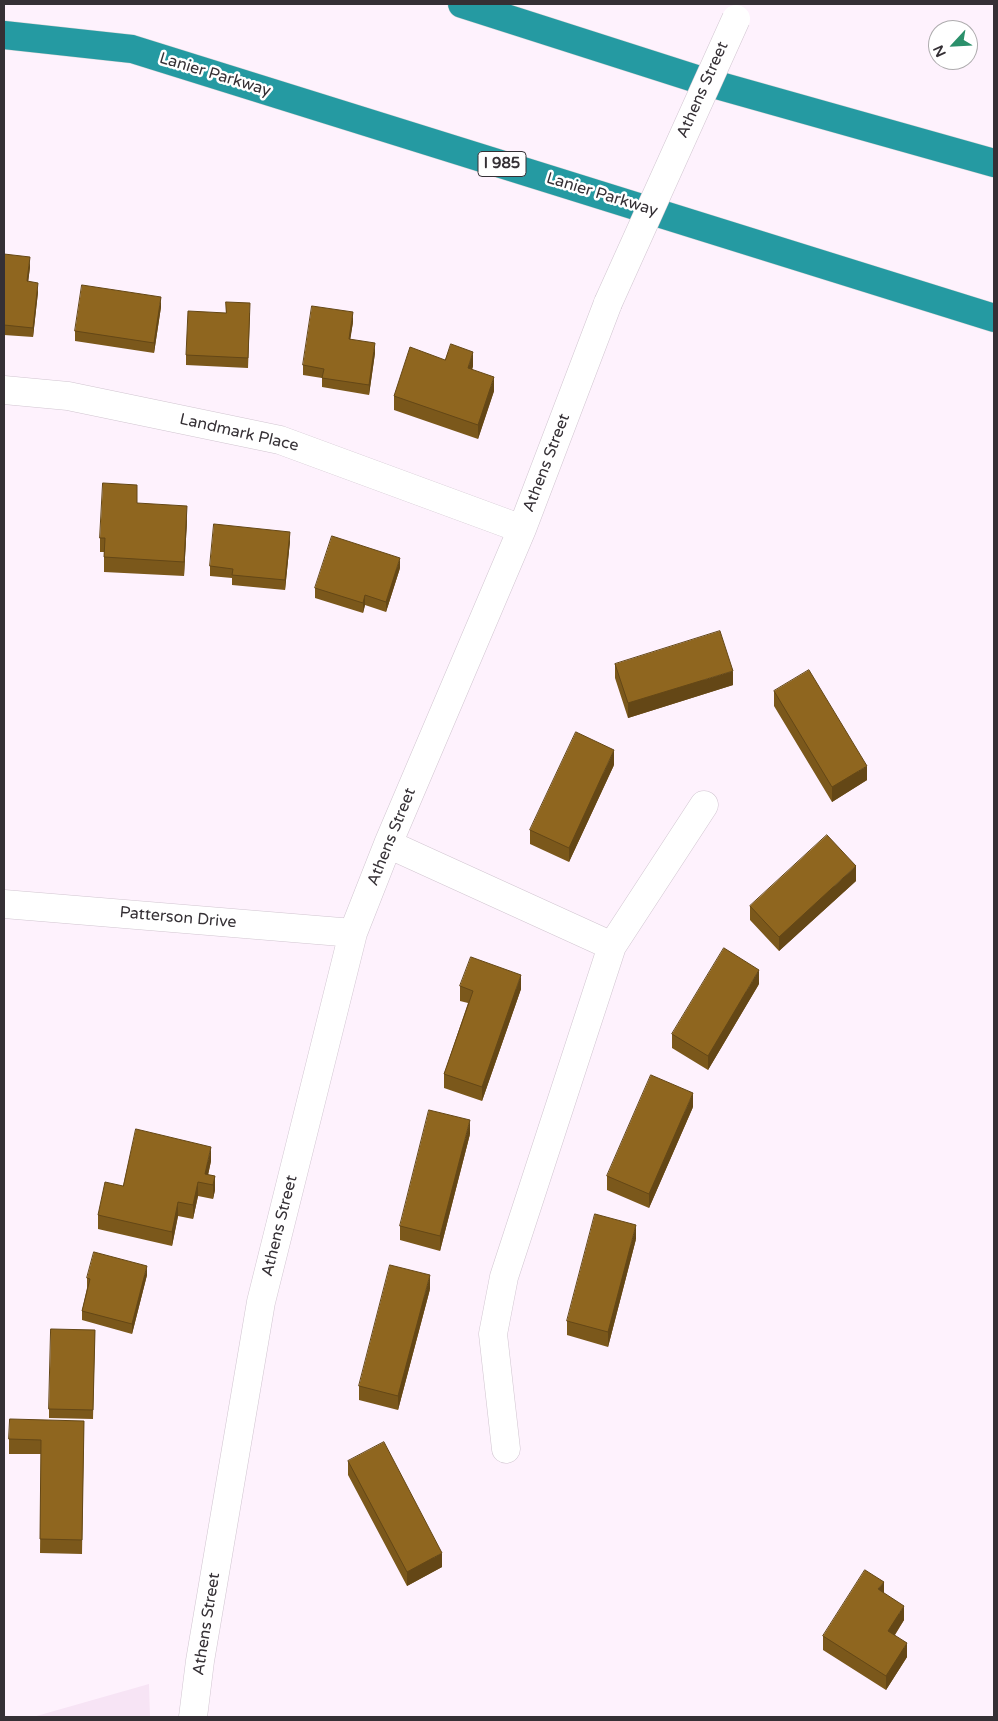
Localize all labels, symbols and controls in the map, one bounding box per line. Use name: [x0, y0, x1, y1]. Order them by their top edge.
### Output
north arrow: [928, 20, 978, 70]
street label: Athens Street: [673, 39, 733, 141]
text: N: [930, 42, 950, 60]
street label: Lanier Parkway: [157, 49, 273, 101]
road number: I 985: [478, 152, 526, 176]
street label: Lanier Parkway: [544, 169, 660, 221]
street label: Landmark Place: [177, 410, 301, 456]
street label: Athens Street: [519, 411, 575, 515]
street label: Athens Street: [364, 785, 420, 889]
street label: Patterson Drive: [119, 903, 237, 933]
street label: Athens Street: [258, 1173, 302, 1279]
street label: Athens Street: [189, 1571, 225, 1677]

